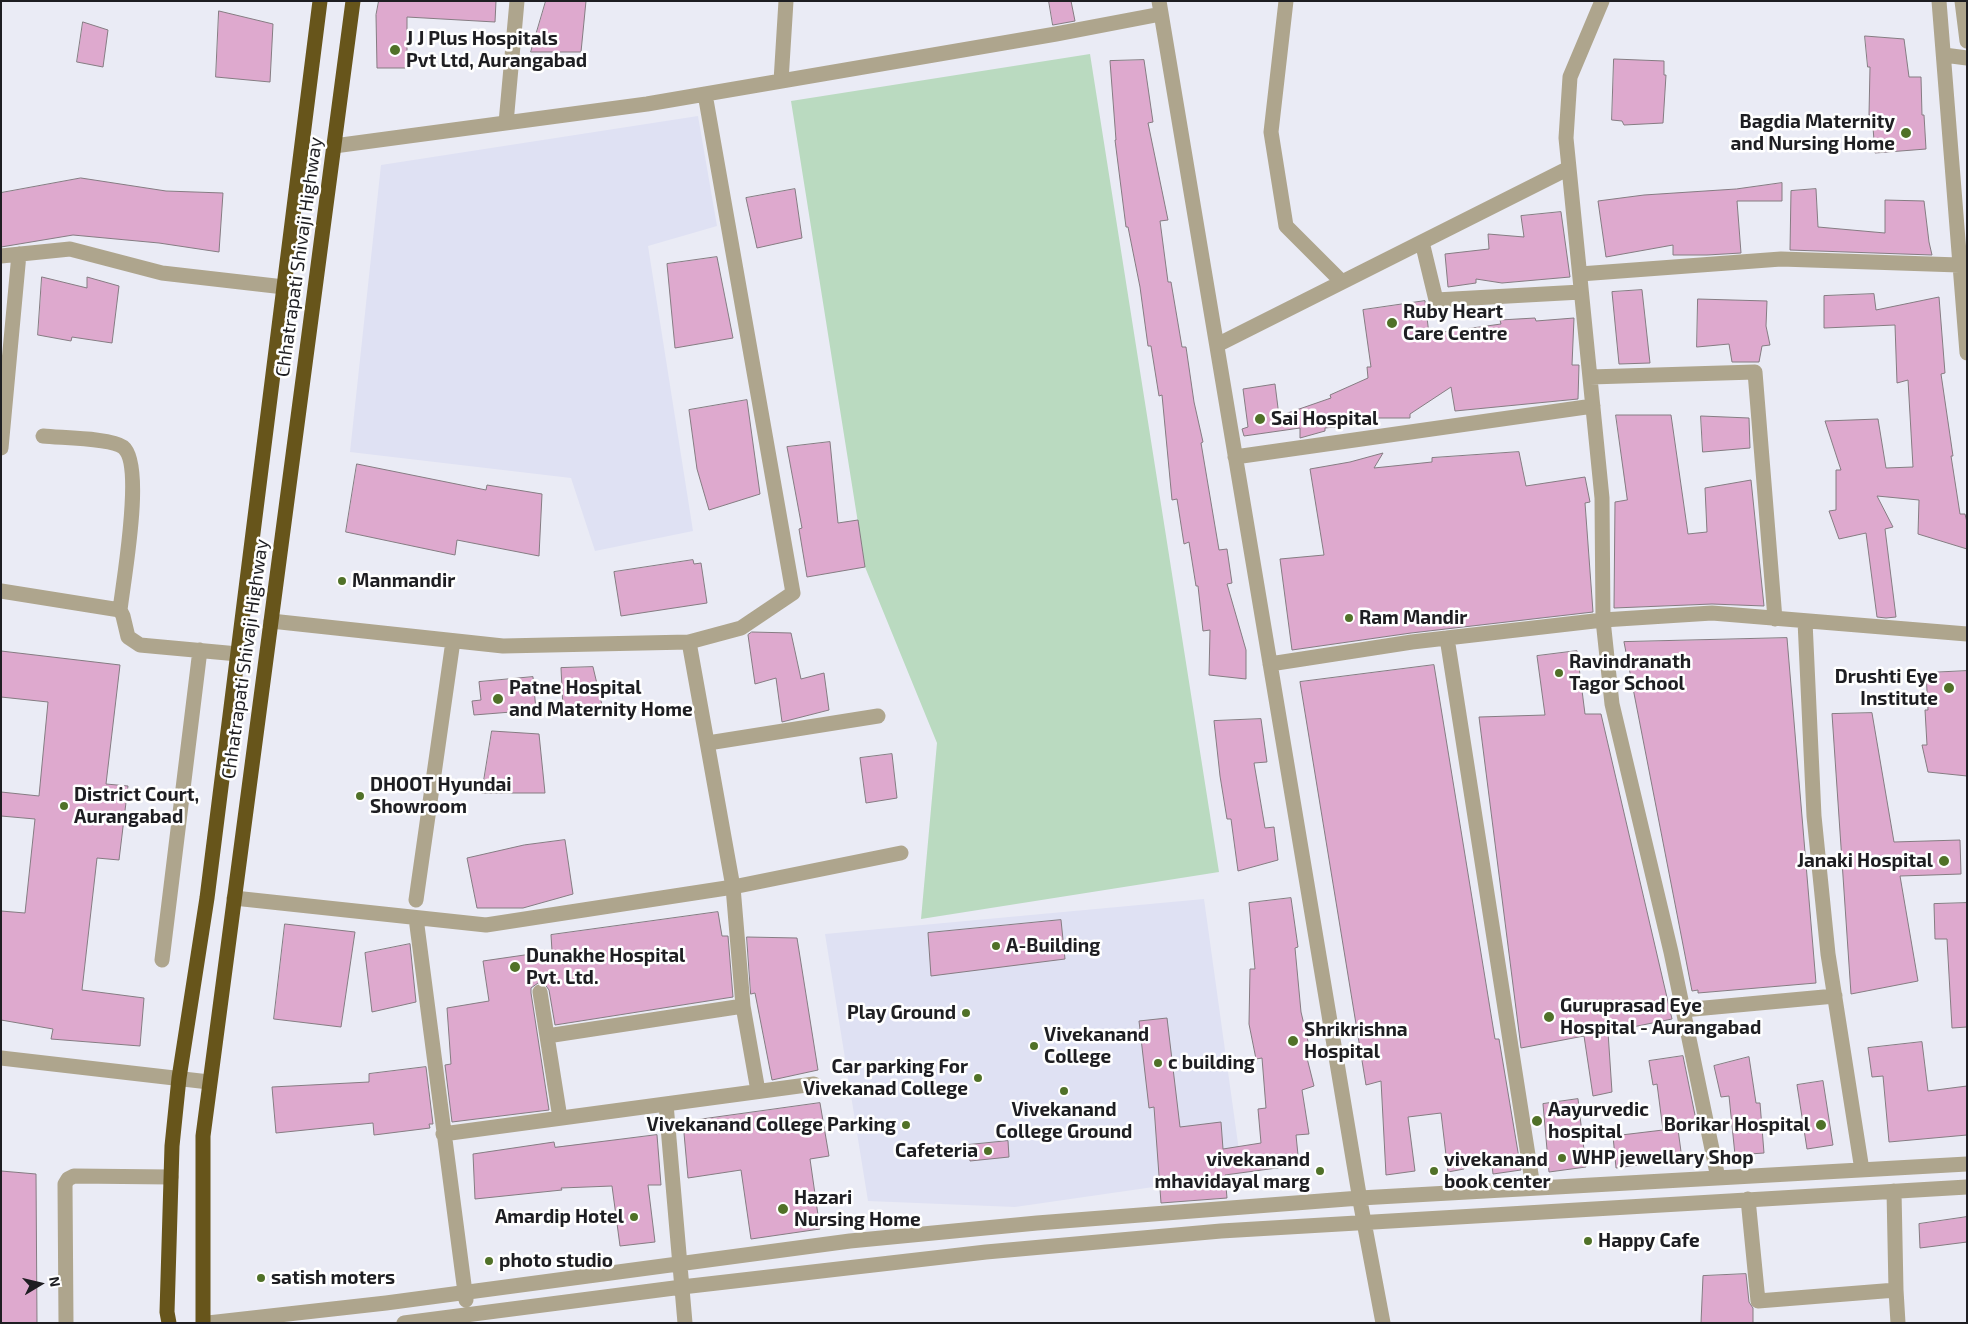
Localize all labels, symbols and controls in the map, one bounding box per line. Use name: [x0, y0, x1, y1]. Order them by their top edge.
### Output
place label: J J Plus Hospitals Pvt Ltd, Aurangabad: [406, 28, 587, 72]
marker: J J Plus Hospitals Pvt Ltd, Aurangabad: [388, 43, 402, 57]
place label: Bagdia Maternity and Nursing Home: [1731, 111, 1895, 155]
marker: Bagdia Maternity and Nursing Home: [1899, 126, 1913, 140]
street label: Chhatrapati Shivaji Highway: [271, 136, 327, 378]
place label: Ruby Heart Care Centre: [1403, 301, 1508, 345]
marker: Ruby Heart Care Centre: [1385, 316, 1399, 330]
place label: Sai Hospital: [1271, 408, 1378, 430]
marker: Sai Hospital: [1253, 412, 1267, 426]
street label: Chhatrapati Shivaji Highway: [217, 538, 273, 780]
place label: Manmandir: [352, 570, 455, 592]
marker: Manmandir: [336, 575, 348, 587]
place label: Ram Mandir: [1359, 607, 1467, 629]
marker: Ram Mandir: [1343, 612, 1355, 624]
place label: Ravindranath Tagor School: [1569, 651, 1691, 695]
place label: Drushti Eye Institute: [1835, 666, 1938, 710]
marker: Ravindranath Tagor School: [1553, 667, 1565, 679]
place label: Patne Hospital and Maternity Home: [509, 677, 693, 721]
marker: Drushti Eye Institute: [1942, 681, 1956, 695]
marker: Patne Hospital and Maternity Home: [491, 692, 505, 706]
place label: DHOOT Hyundai Showroom: [370, 774, 512, 818]
place label: District Court, Aurangabad: [74, 784, 199, 828]
marker: DHOOT Hyundai Showroom: [354, 790, 366, 802]
marker: District Court, Aurangabad: [58, 800, 70, 812]
place label: Janaki Hospital: [1797, 850, 1933, 872]
marker: Janaki Hospital: [1937, 854, 1951, 868]
place label: A-Building: [1006, 935, 1100, 957]
marker: A-Building: [990, 940, 1002, 952]
place label: Dunakhe Hospital Pvt. Ltd.: [526, 945, 685, 989]
marker: Dunakhe Hospital Pvt. Ltd.: [508, 960, 522, 974]
place label: Guruprasad Eye Hospital - Aurangabad: [1560, 995, 1761, 1039]
place label: Play Ground: [847, 1002, 956, 1024]
marker: Play Ground: [960, 1007, 972, 1019]
marker: Guruprasad Eye Hospital - Aurangabad: [1542, 1010, 1556, 1024]
place label: Shrikrishna Hospital: [1304, 1019, 1408, 1063]
place label: Vivekanand College: [1044, 1024, 1149, 1068]
marker: Shrikrishna Hospital: [1286, 1034, 1300, 1048]
marker: Vivekanand College: [1028, 1040, 1040, 1052]
place label: c building: [1168, 1052, 1255, 1074]
place label: Car parking For Vivekanad College: [803, 1056, 968, 1100]
marker: c building: [1152, 1057, 1164, 1069]
marker: Car parking For Vivekanad College: [972, 1072, 984, 1084]
marker: Vivekanand College Ground: [1058, 1085, 1070, 1097]
place label: Vivekanand College Ground: [996, 1099, 1132, 1143]
place label: Aayurvedic hospital: [1548, 1099, 1649, 1143]
place label: Vivekanand College Parking: [646, 1114, 896, 1136]
marker: Aayurvedic hospital: [1530, 1114, 1544, 1128]
place label: Borikar Hospital: [1664, 1114, 1810, 1136]
marker: Borikar Hospital: [1814, 1118, 1828, 1132]
marker: Vivekanand College Parking: [900, 1119, 912, 1131]
place label: Cafeteria: [895, 1140, 978, 1162]
marker: Cafeteria: [982, 1145, 994, 1157]
place label: WHP jewellary Shop: [1572, 1147, 1754, 1169]
place label: vivekanand mhavidayal marg: [1155, 1149, 1310, 1193]
place label: vivekanand book center: [1444, 1149, 1551, 1193]
marker: WHP jewellary Shop: [1556, 1152, 1568, 1164]
marker: vivekanand mhavidayal marg: [1314, 1165, 1326, 1177]
marker: vivekanand book center: [1428, 1165, 1440, 1177]
place label: Hazari Nursing Home: [794, 1187, 921, 1231]
marker: Hazari Nursing Home: [776, 1202, 790, 1216]
place label: Amardip Hotel: [495, 1206, 624, 1228]
marker: Amardip Hotel: [628, 1211, 640, 1223]
place label: Happy Cafe: [1598, 1230, 1700, 1252]
marker: Happy Cafe: [1582, 1235, 1594, 1247]
place label: photo studio: [499, 1250, 613, 1272]
marker: photo studio: [483, 1255, 495, 1267]
north arrow: [15, 1259, 65, 1309]
place label: satish moters: [271, 1267, 395, 1289]
marker: satish moters: [255, 1272, 267, 1284]
text: N: [46, 1275, 64, 1288]

